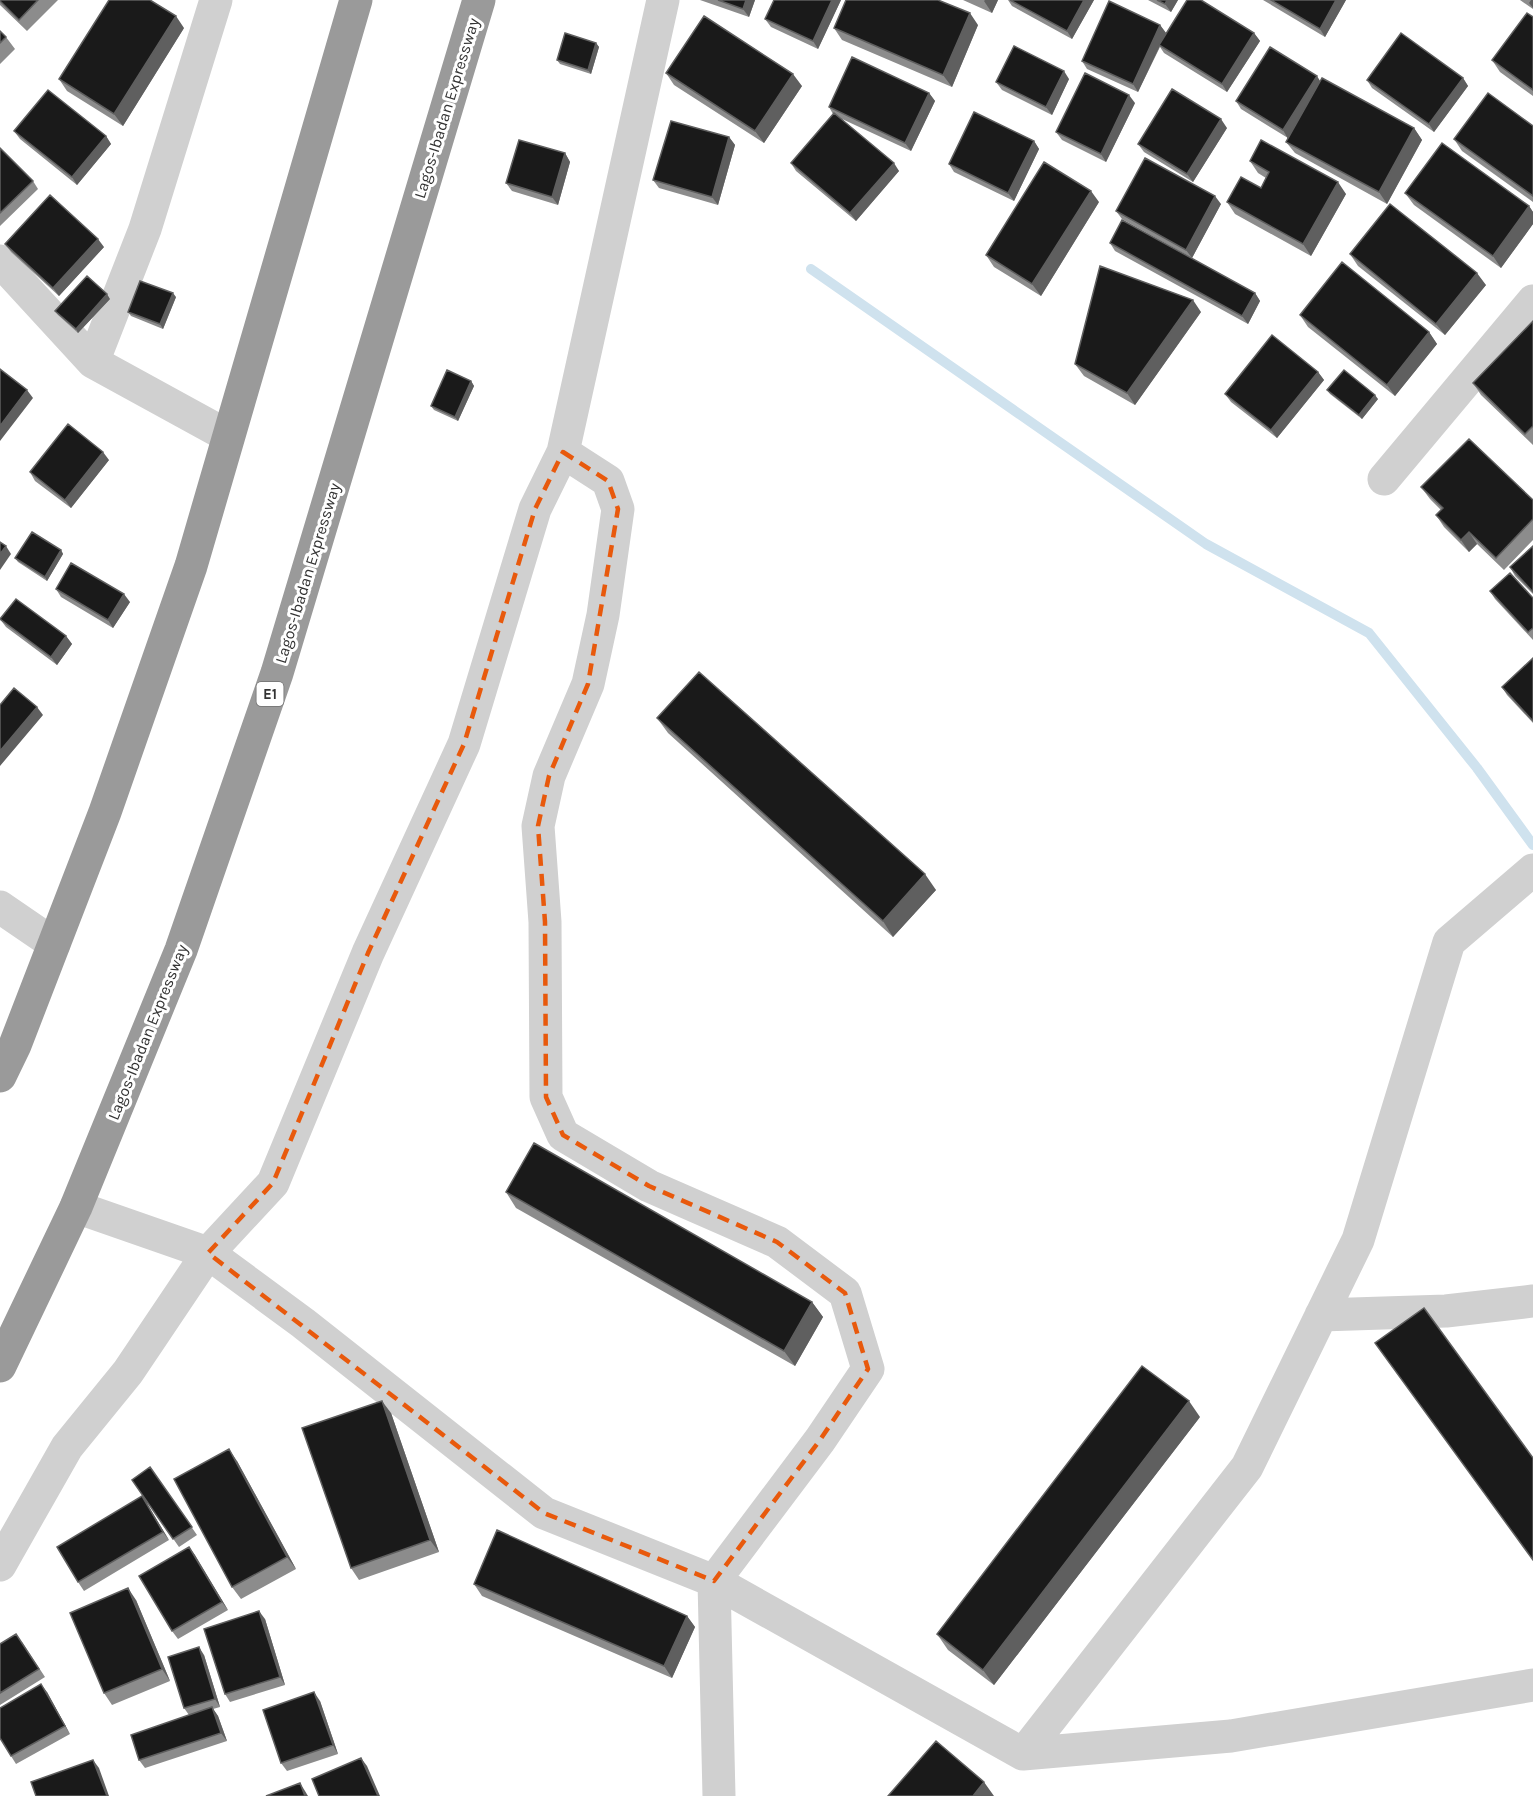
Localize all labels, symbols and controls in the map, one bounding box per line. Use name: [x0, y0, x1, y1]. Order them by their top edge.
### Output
street label: Lagos-Ibadan Expressway: [410, 15, 483, 201]
street label: Lagos-Ibadan Expressway: [271, 480, 344, 666]
road number: E1: [256, 682, 284, 706]
street label: Lagos-Ibadan Expressway: [103, 941, 192, 1123]

